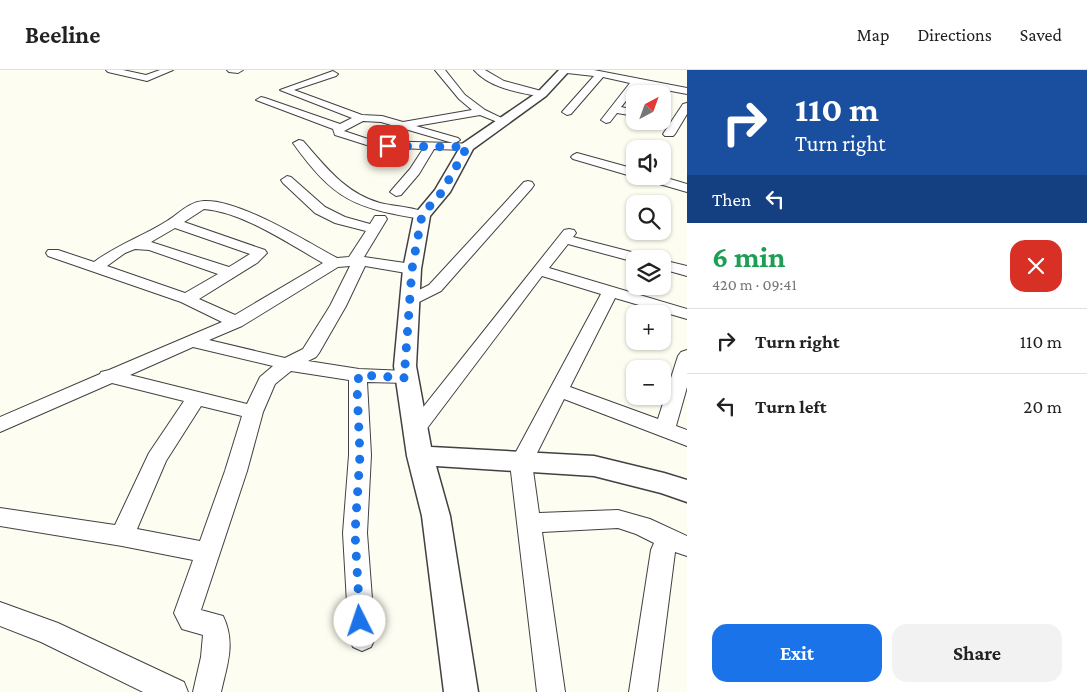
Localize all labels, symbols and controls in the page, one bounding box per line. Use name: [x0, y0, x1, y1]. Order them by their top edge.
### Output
text: Beeline: [25, 21, 100, 48]
text: Map: [857, 25, 889, 45]
text: Directions: [917, 25, 992, 45]
text: Saved: [1020, 25, 1062, 45]
north arrow: [626, 85, 671, 130]
map controls: [626, 85, 671, 405]
icon: right: [712, 90, 777, 155]
text: 110 m: [795, 90, 879, 129]
pin: [367, 125, 409, 167]
text: Turn right: [795, 131, 886, 156]
icon: arrive: [374, 132, 402, 160]
button: sound: [626, 140, 671, 185]
icon: left: [761, 185, 789, 213]
text: Then: [712, 189, 751, 210]
button: search: [626, 195, 671, 240]
text: 6 min: [712, 240, 785, 273]
button: close: [1010, 240, 1062, 292]
button: layers: [626, 250, 671, 295]
text: 420 m · 09:41: [712, 276, 797, 293]
button: +: [626, 305, 671, 350]
icon: right: [712, 327, 740, 355]
text: Turn right: [755, 331, 840, 352]
text: 110 m: [1020, 331, 1062, 352]
button: −: [626, 360, 671, 405]
icon: left: [712, 392, 740, 420]
text: Turn left: [755, 396, 827, 417]
text: 20 m: [1023, 396, 1062, 417]
position arrow: [333, 594, 385, 646]
button: Exit: [712, 624, 882, 682]
button: Share: [892, 624, 1062, 682]

